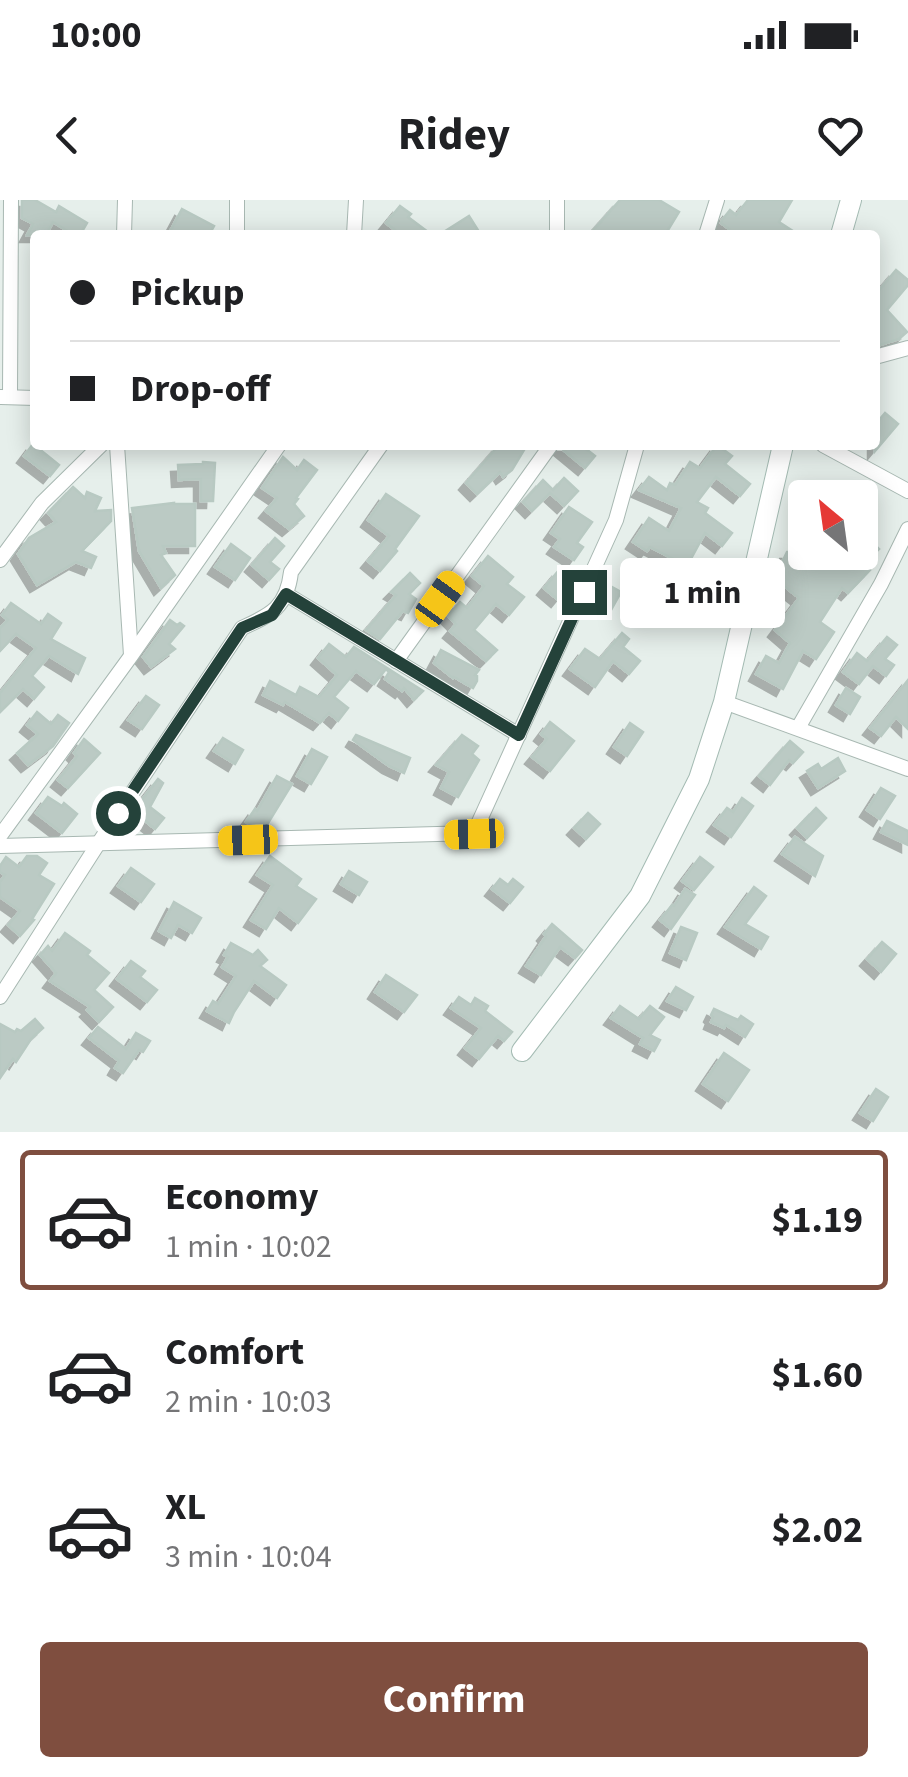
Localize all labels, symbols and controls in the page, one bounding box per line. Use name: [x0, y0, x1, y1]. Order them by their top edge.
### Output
text: 10:00: [50, 8, 142, 62]
text: Ridey: [398, 103, 510, 167]
icon: back: [40, 108, 95, 163]
icon: heart: [813, 108, 868, 163]
text: Pickup: [130, 266, 244, 320]
text: Drop-off: [130, 362, 270, 416]
north arrow: [788, 480, 878, 570]
map controls: [788, 480, 878, 570]
callout: 1 min: [619, 557, 784, 627]
car: [410, 566, 470, 632]
route end: [562, 570, 607, 615]
text: 1 min: [664, 570, 741, 616]
route start: [96, 791, 141, 836]
car: [443, 818, 505, 850]
car: [217, 824, 279, 856]
text: Economy: [165, 1170, 318, 1224]
icon: car: [45, 1175, 135, 1265]
text: $1.19: [771, 1193, 863, 1247]
text: 1 min · 10:02: [165, 1224, 332, 1270]
text: Comfort: [165, 1325, 304, 1379]
icon: car: [45, 1330, 135, 1420]
text: $1.60: [771, 1348, 863, 1402]
text: 2 min · 10:03: [165, 1379, 332, 1425]
text: XL: [165, 1480, 206, 1534]
icon: car: [45, 1485, 135, 1575]
text: $2.02: [771, 1503, 863, 1557]
text: 3 min · 10:04: [165, 1534, 332, 1580]
button: Confirm: [40, 1642, 868, 1757]

